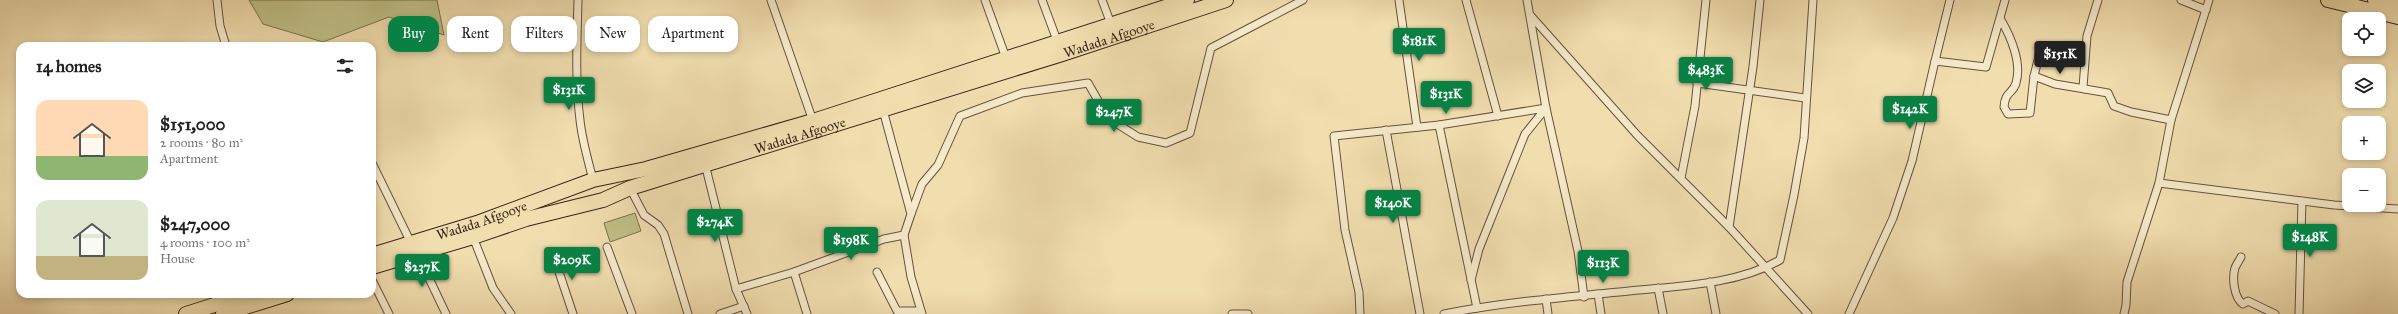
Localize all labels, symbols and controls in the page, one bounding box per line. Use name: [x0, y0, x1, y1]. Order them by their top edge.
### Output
map controls: [2342, 12, 2386, 212]
button: locate: [2342, 12, 2386, 56]
chip: Buy: [388, 16, 439, 52]
chip: Rent: [447, 16, 503, 52]
chip: Filters: [511, 16, 577, 52]
chip: New: [585, 16, 640, 52]
chip: Apartment: [648, 16, 738, 52]
street label: Wadada Afgooye: [1062, 16, 1157, 62]
pin: $181K: [1391, 28, 1447, 62]
text: $181K: [1402, 33, 1436, 49]
pin: $151K: [2032, 41, 2088, 75]
text: $151K: [2043, 46, 2077, 62]
icon: filters: [334, 55, 356, 77]
text: 14 homes: [36, 56, 101, 77]
pin: $483K: [1678, 57, 1734, 91]
text: $483K: [1688, 62, 1724, 78]
button: layers: [2342, 64, 2386, 108]
pin: $131K: [541, 77, 597, 111]
pin: $131K: [1418, 81, 1474, 115]
text: $131K: [553, 82, 585, 98]
text: $131K: [1430, 86, 1462, 102]
pin: $142K: [1882, 96, 1938, 130]
pin: $247K: [1086, 99, 1142, 133]
text: $142K: [1892, 101, 1928, 117]
text: $247K: [1095, 104, 1133, 120]
text: $151,000: [160, 114, 226, 135]
street label: Wadada Afgooye: [752, 114, 848, 158]
icon: home: [68, 116, 116, 164]
button: +: [2342, 116, 2386, 160]
text: 2 rooms · 80 m²: [160, 135, 243, 151]
text: Apartment: [160, 151, 218, 167]
button: −: [2342, 168, 2386, 212]
pin: $140K: [1365, 190, 1421, 224]
text: $140K: [1375, 195, 1411, 211]
street label: Wadada Afgooye: [434, 197, 530, 244]
pin: $274K: [687, 209, 743, 243]
text: $247,000: [160, 214, 230, 235]
text: $274K: [697, 214, 733, 230]
icon: home: [68, 216, 116, 264]
pin: $148K: [2282, 224, 2338, 258]
pin: $198K: [823, 227, 879, 261]
text: $148K: [2292, 229, 2328, 245]
text: $198K: [833, 232, 869, 248]
text: 4 rooms · 100 m²: [160, 235, 250, 251]
pin: $209K: [544, 247, 600, 281]
pin: $113K: [1575, 250, 1631, 284]
text: House: [160, 251, 195, 267]
text: $209K: [553, 252, 591, 268]
pin: $237K: [394, 254, 450, 288]
text: $113K: [1587, 255, 1619, 271]
text: $237K: [404, 259, 440, 275]

